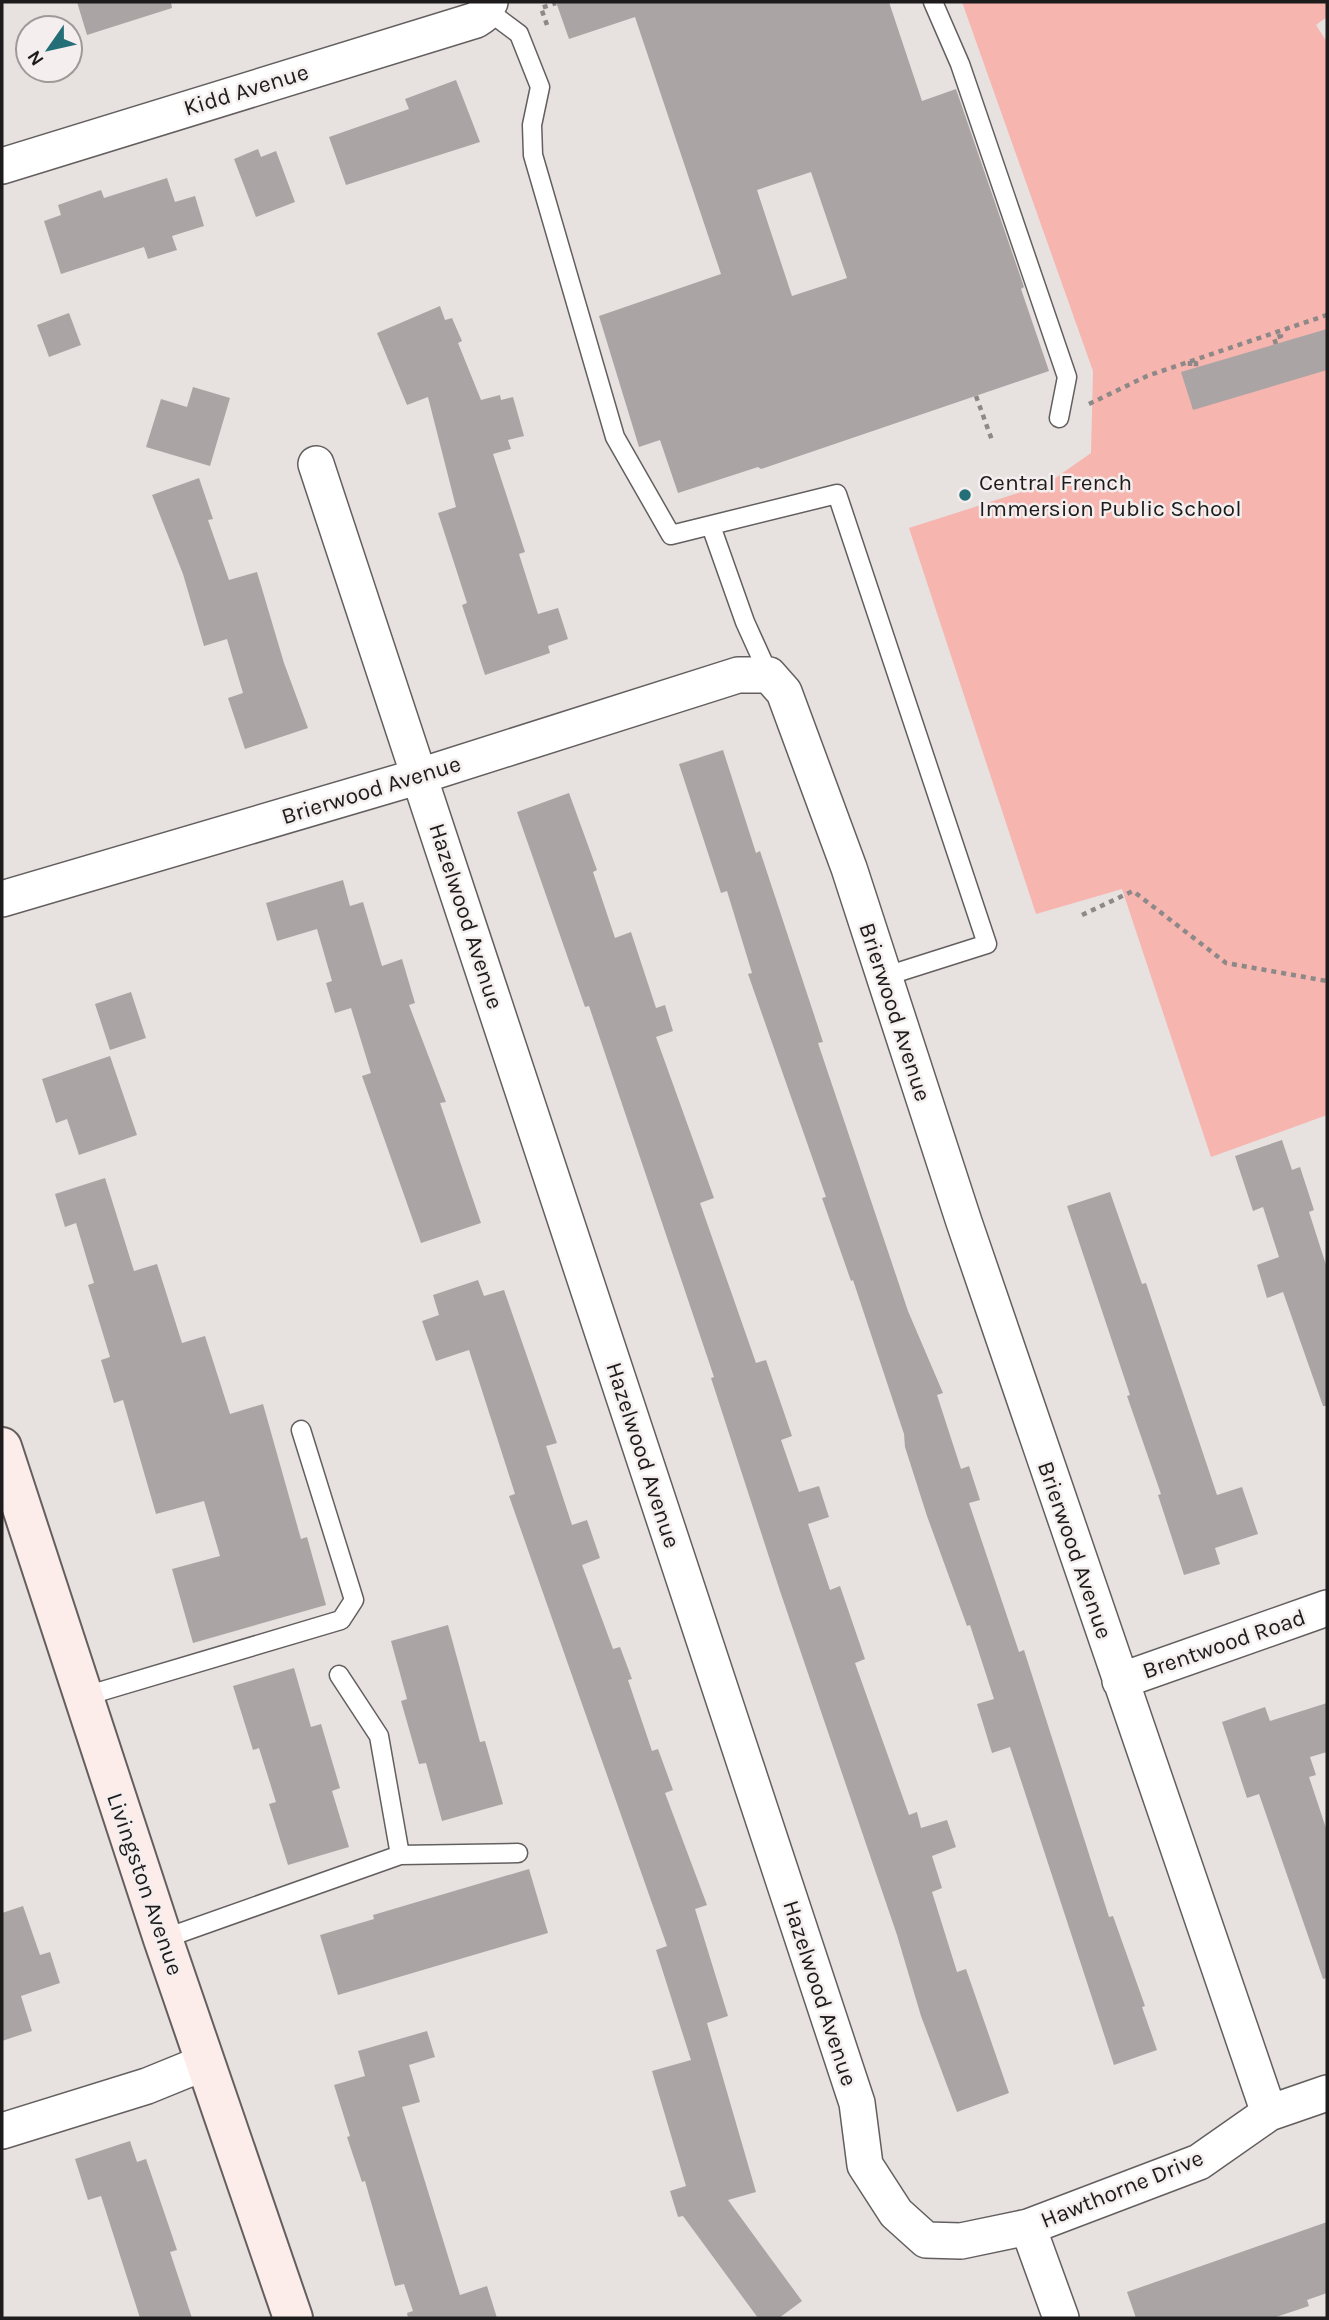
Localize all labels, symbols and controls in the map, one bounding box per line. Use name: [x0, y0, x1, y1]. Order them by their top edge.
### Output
north arrow: [14, 14, 84, 84]
text: N: [23, 46, 49, 70]
street label: Kidd Avenue: [180, 58, 312, 122]
place label: Central French Immersion Public School: [979, 469, 1242, 522]
marker: Central French Immersion Public School: [957, 487, 973, 503]
street label: Brierwood Avenue: [278, 750, 464, 830]
street label: Hazelwood Avenue: [423, 820, 509, 1012]
street label: Brierwood Avenue: [853, 919, 937, 1105]
street label: Hazelwood Avenue: [600, 1359, 686, 1551]
street label: Brierwood Avenue: [1032, 1458, 1118, 1642]
street label: Brentwood Road: [1139, 1603, 1309, 1685]
street label: Livingston Avenue: [101, 1789, 189, 1979]
street label: Hazelwood Avenue: [777, 1897, 863, 2089]
street label: Hawthorne Drive: [1037, 2144, 1207, 2234]

